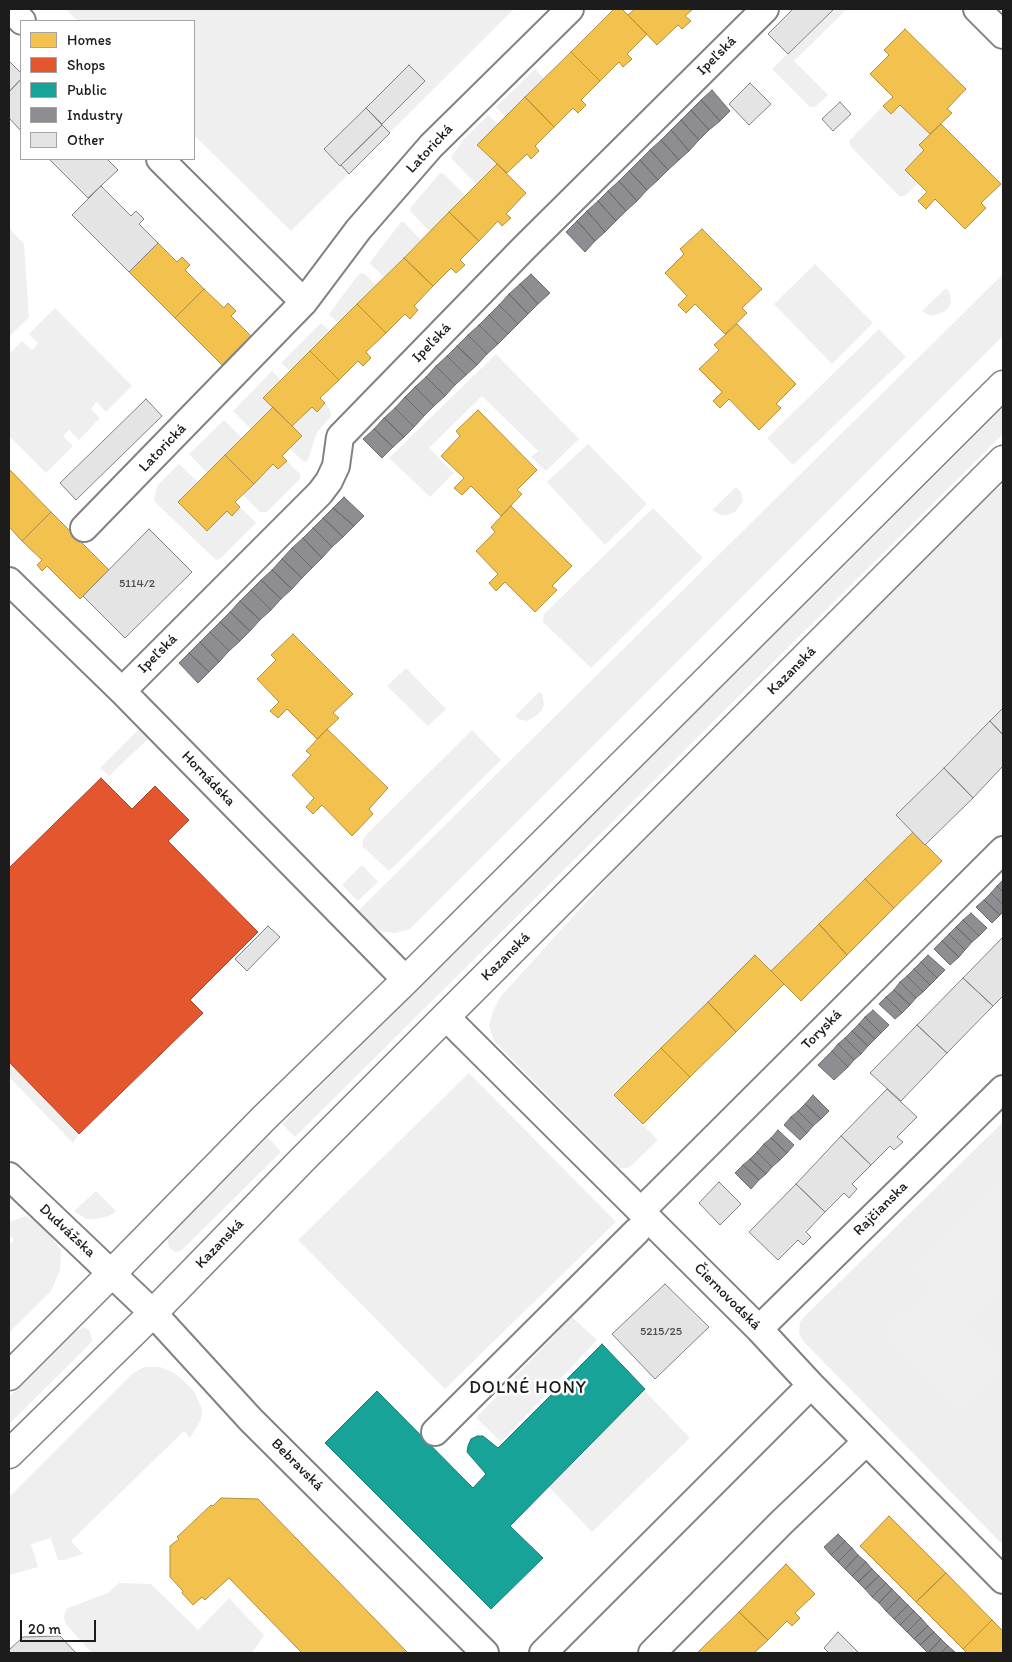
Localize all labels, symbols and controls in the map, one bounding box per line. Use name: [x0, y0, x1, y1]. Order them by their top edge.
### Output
legend: [20, 20, 195, 160]
text: Homes: [67, 31, 111, 49]
street label: Ipeľská: [694, 33, 740, 79]
text: Shops: [67, 56, 105, 74]
text: Public: [67, 81, 107, 99]
text: Industry: [67, 106, 123, 124]
street label: Latorická: [403, 121, 457, 177]
text: Other: [67, 131, 104, 149]
street label: Ipeľská: [409, 319, 455, 367]
street label: Latorická: [135, 420, 191, 476]
house number: 5114/2: [119, 577, 155, 591]
street label: Ipeľská: [135, 631, 181, 677]
street label: Kazanská: [764, 643, 820, 699]
street label: Hornádska: [177, 748, 239, 810]
street label: Kazanská: [478, 929, 534, 985]
street label: Toryská: [798, 1006, 846, 1054]
street label: Rajčianska: [850, 1178, 912, 1240]
street label: Dudvážska: [35, 1200, 99, 1262]
street label: Kazanská: [192, 1215, 248, 1273]
street label: Čiernovodská: [690, 1260, 764, 1334]
house number: 5215/25: [640, 1325, 682, 1339]
district label: DOLNÉ HONY: [468, 1377, 588, 1399]
street label: Bebravská: [267, 1435, 327, 1495]
scale bar: [22, 1610, 99, 1642]
text: 20 m: [28, 1620, 61, 1638]

